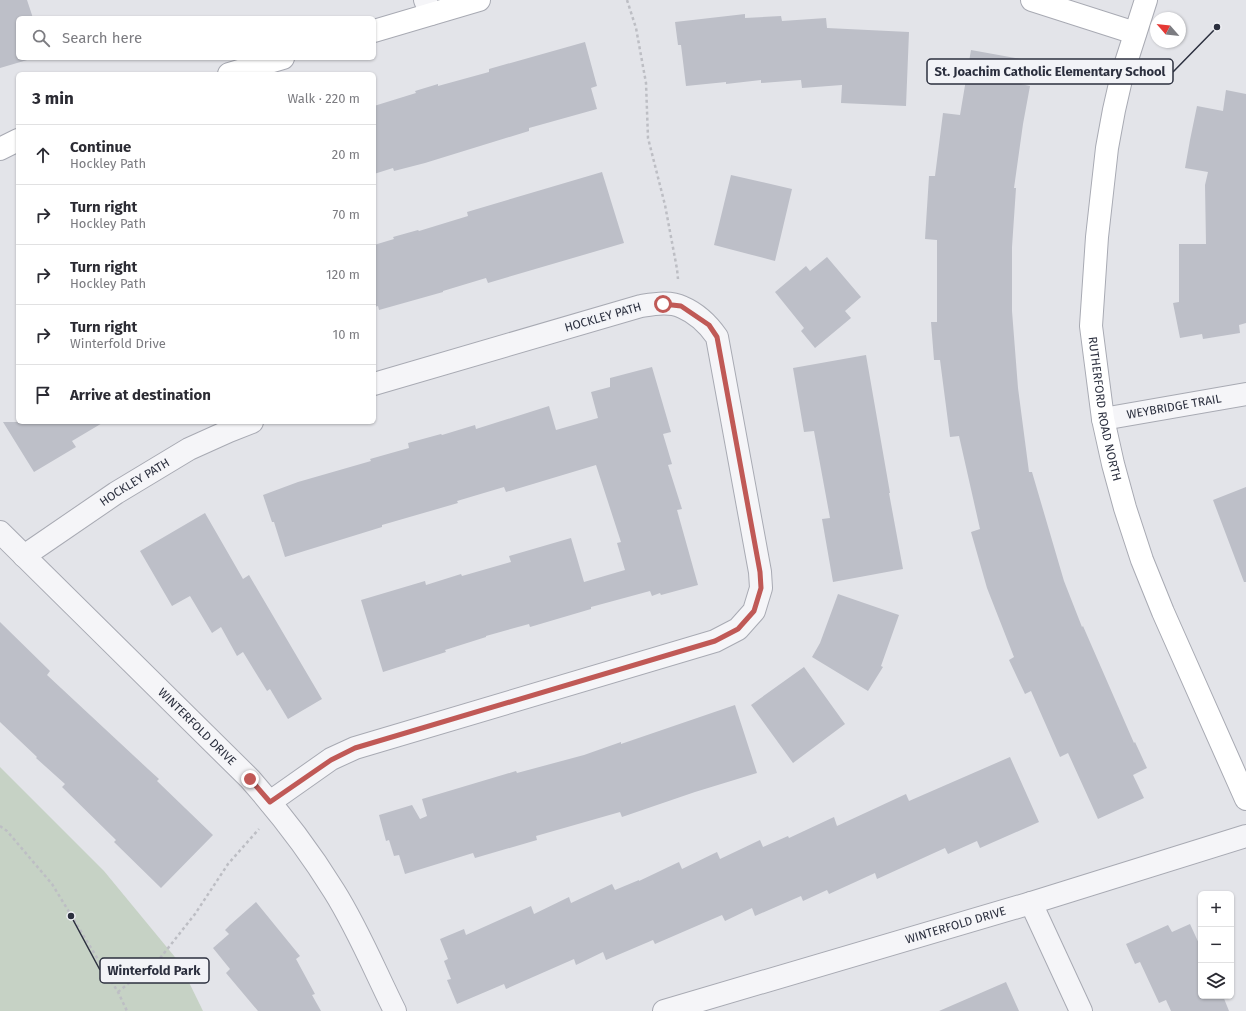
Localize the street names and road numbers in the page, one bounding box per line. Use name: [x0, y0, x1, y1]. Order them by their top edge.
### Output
street label: HOCKLEY PATH: [563, 299, 643, 335]
street label: RUTHERFORD ROAD NORTH: [1085, 336, 1124, 483]
street label: WEYBRIDGE TRAIL: [1126, 391, 1222, 422]
street label: HOCKLEY PATH: [97, 455, 172, 509]
street label: WINTERFOLD DRIVE: [155, 685, 239, 768]
street label: WINTERFOLD DRIVE: [904, 904, 1008, 947]

